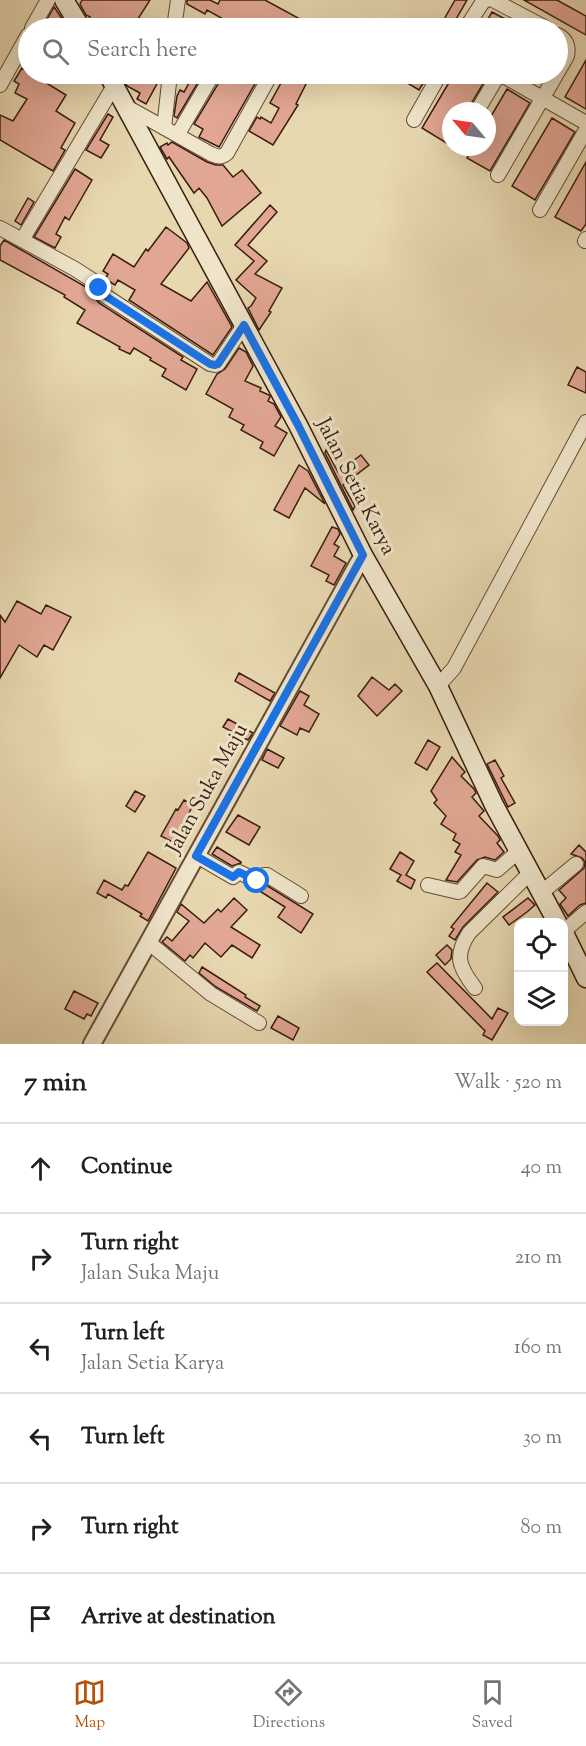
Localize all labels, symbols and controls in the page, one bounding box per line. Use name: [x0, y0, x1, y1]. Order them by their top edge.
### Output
search box: [18, 18, 568, 84]
icon: search: [39, 35, 72, 68]
text: Search here: [87, 35, 197, 67]
north arrow: [442, 102, 496, 156]
route end: [85, 274, 111, 300]
street label: Jalan Setia Karya: [307, 412, 403, 561]
street label: Jalan Suka Maju: [159, 718, 256, 861]
route start: [243, 867, 269, 893]
map controls: [514, 918, 568, 1026]
button: locate: [514, 918, 568, 972]
button: layers: [514, 972, 568, 1026]
text: 7 min: [24, 1065, 87, 1102]
text: Walk · 520 m: [454, 1069, 562, 1098]
icon: ahead: [24, 1152, 57, 1185]
text: Continue: [81, 1152, 172, 1184]
text: 40 m: [521, 1154, 562, 1183]
text: Turn right: [81, 1228, 178, 1260]
icon: right: [24, 1242, 57, 1275]
text: 210 m: [515, 1244, 562, 1273]
text: Jalan Suka Maju: [81, 1260, 219, 1289]
text: Turn left: [81, 1318, 164, 1350]
icon: left: [24, 1332, 57, 1365]
text: 160 m: [514, 1334, 562, 1363]
text: Jalan Setia Karya: [81, 1350, 224, 1379]
icon: left: [24, 1422, 57, 1455]
text: Turn left: [81, 1422, 164, 1454]
text: 30 m: [523, 1424, 562, 1453]
icon: right: [24, 1512, 57, 1545]
text: Turn right: [81, 1512, 178, 1544]
text: 80 m: [521, 1514, 562, 1543]
icon: arrive: [24, 1602, 57, 1635]
text: Arrive at destination: [81, 1602, 276, 1634]
tab: Map: [73, 1676, 106, 1735]
tab: Directions: [253, 1676, 325, 1735]
tab: Saved: [472, 1676, 513, 1735]

